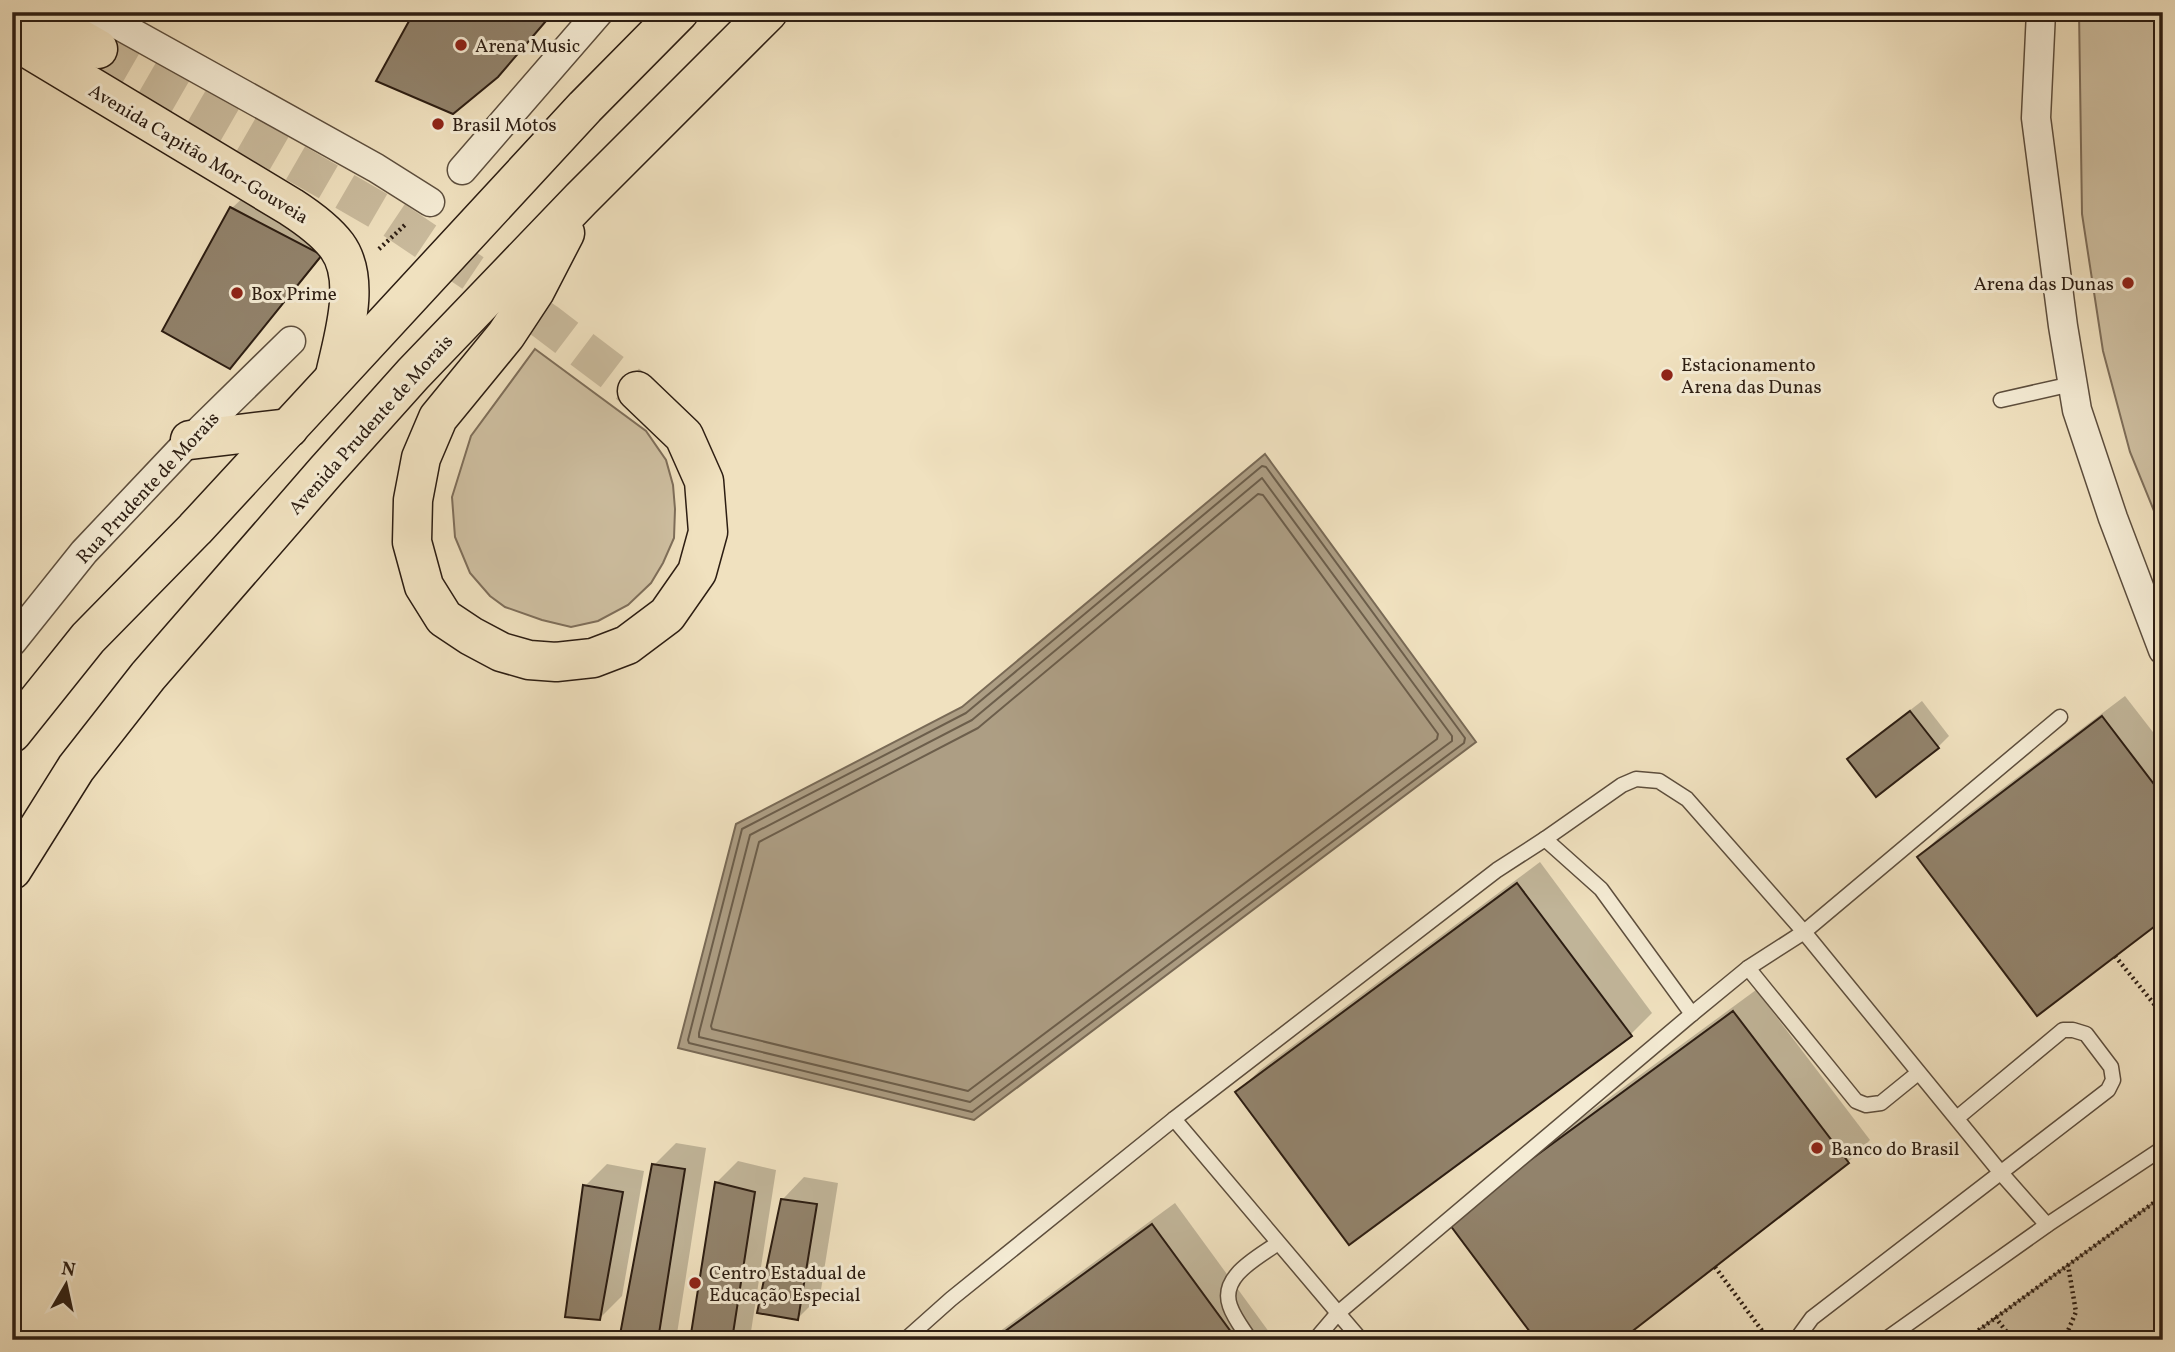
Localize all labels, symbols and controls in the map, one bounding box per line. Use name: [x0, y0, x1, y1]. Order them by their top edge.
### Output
place label: Arena Music: [475, 34, 580, 60]
marker: Arena Music: [453, 37, 469, 53]
street label: Avenida Capitão Mor-Gouveia: [83, 79, 313, 231]
place label: Brasil Motos: [452, 113, 557, 139]
marker: Brasil Motos: [430, 116, 446, 132]
place label: Arena das Dunas: [1973, 272, 2114, 298]
marker: Arena das Dunas: [2120, 275, 2136, 291]
place label: Box Prime: [251, 282, 337, 308]
marker: Box Prime: [229, 285, 245, 301]
street label: Avenida Prudente de Morais: [283, 330, 460, 521]
place label: Estacionamento Arena das Dunas: [1681, 353, 1822, 401]
marker: Estacionamento Arena das Dunas: [1659, 367, 1675, 383]
street label: Rua Prudente de Morais: [71, 407, 226, 570]
place label: Banco do Brasil: [1831, 1137, 1960, 1163]
marker: Banco do Brasil: [1809, 1140, 1825, 1156]
north arrow: [32, 1250, 102, 1320]
text: N: [59, 1256, 77, 1284]
place label: Centro Estadual de Educação Especial: [709, 1261, 866, 1309]
marker: Centro Estadual de Educação Especial: [687, 1275, 703, 1291]

